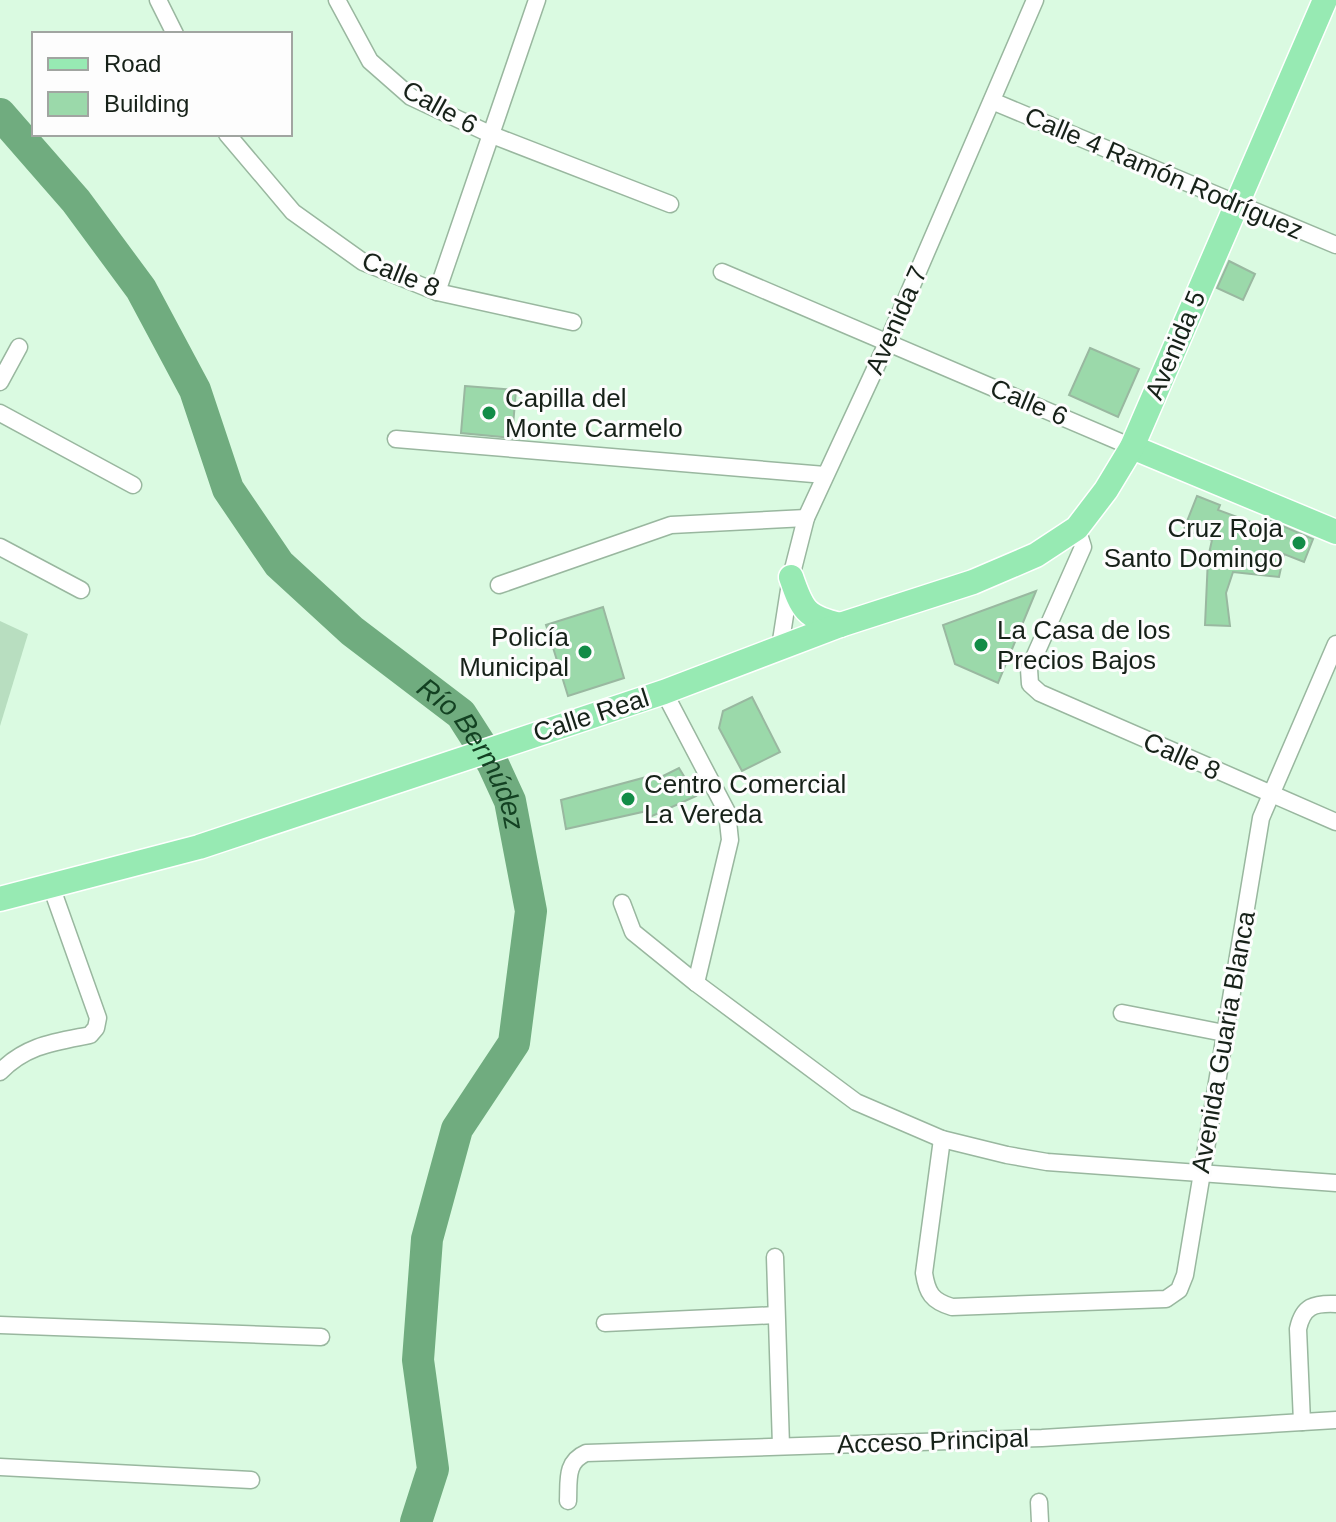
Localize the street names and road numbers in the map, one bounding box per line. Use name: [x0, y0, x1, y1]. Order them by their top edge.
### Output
street label: Calle 6: [397, 74, 483, 140]
street label: Calle 4 Ramón Rodríguez: [1020, 101, 1308, 245]
street label: Calle 8: [358, 245, 444, 303]
street label: Avenida 7: [859, 261, 933, 379]
street label: Avenida 5: [1139, 286, 1211, 404]
street label: Calle 6: [986, 372, 1072, 432]
street label: Calle Real: [529, 682, 653, 748]
street label: Calle 8: [1139, 726, 1225, 786]
street label: Avenida Guaria Blanca: [1185, 908, 1261, 1175]
street label: Acceso Principal: [836, 1423, 1030, 1459]

